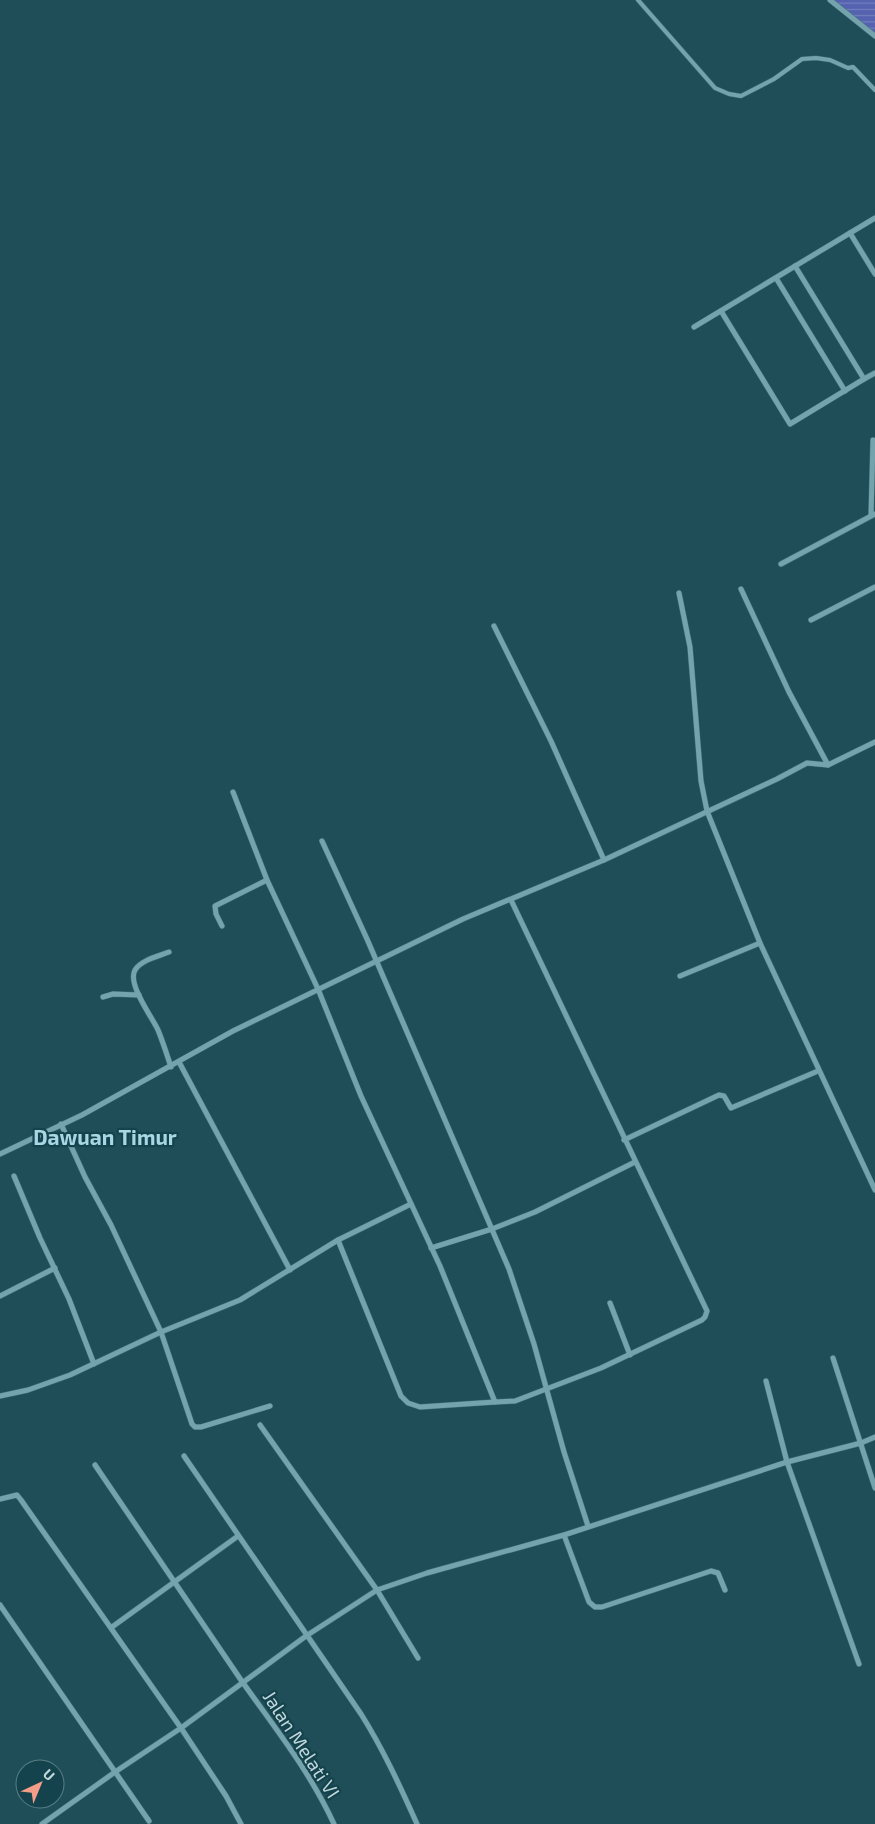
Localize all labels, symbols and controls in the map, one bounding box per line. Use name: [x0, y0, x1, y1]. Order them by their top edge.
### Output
district label: Dawuan Timur: [33, 1124, 177, 1149]
street label: Jalan Melati VI: [259, 1686, 345, 1802]
north arrow: [15, 1759, 65, 1809]
text: U: [40, 1765, 59, 1784]

